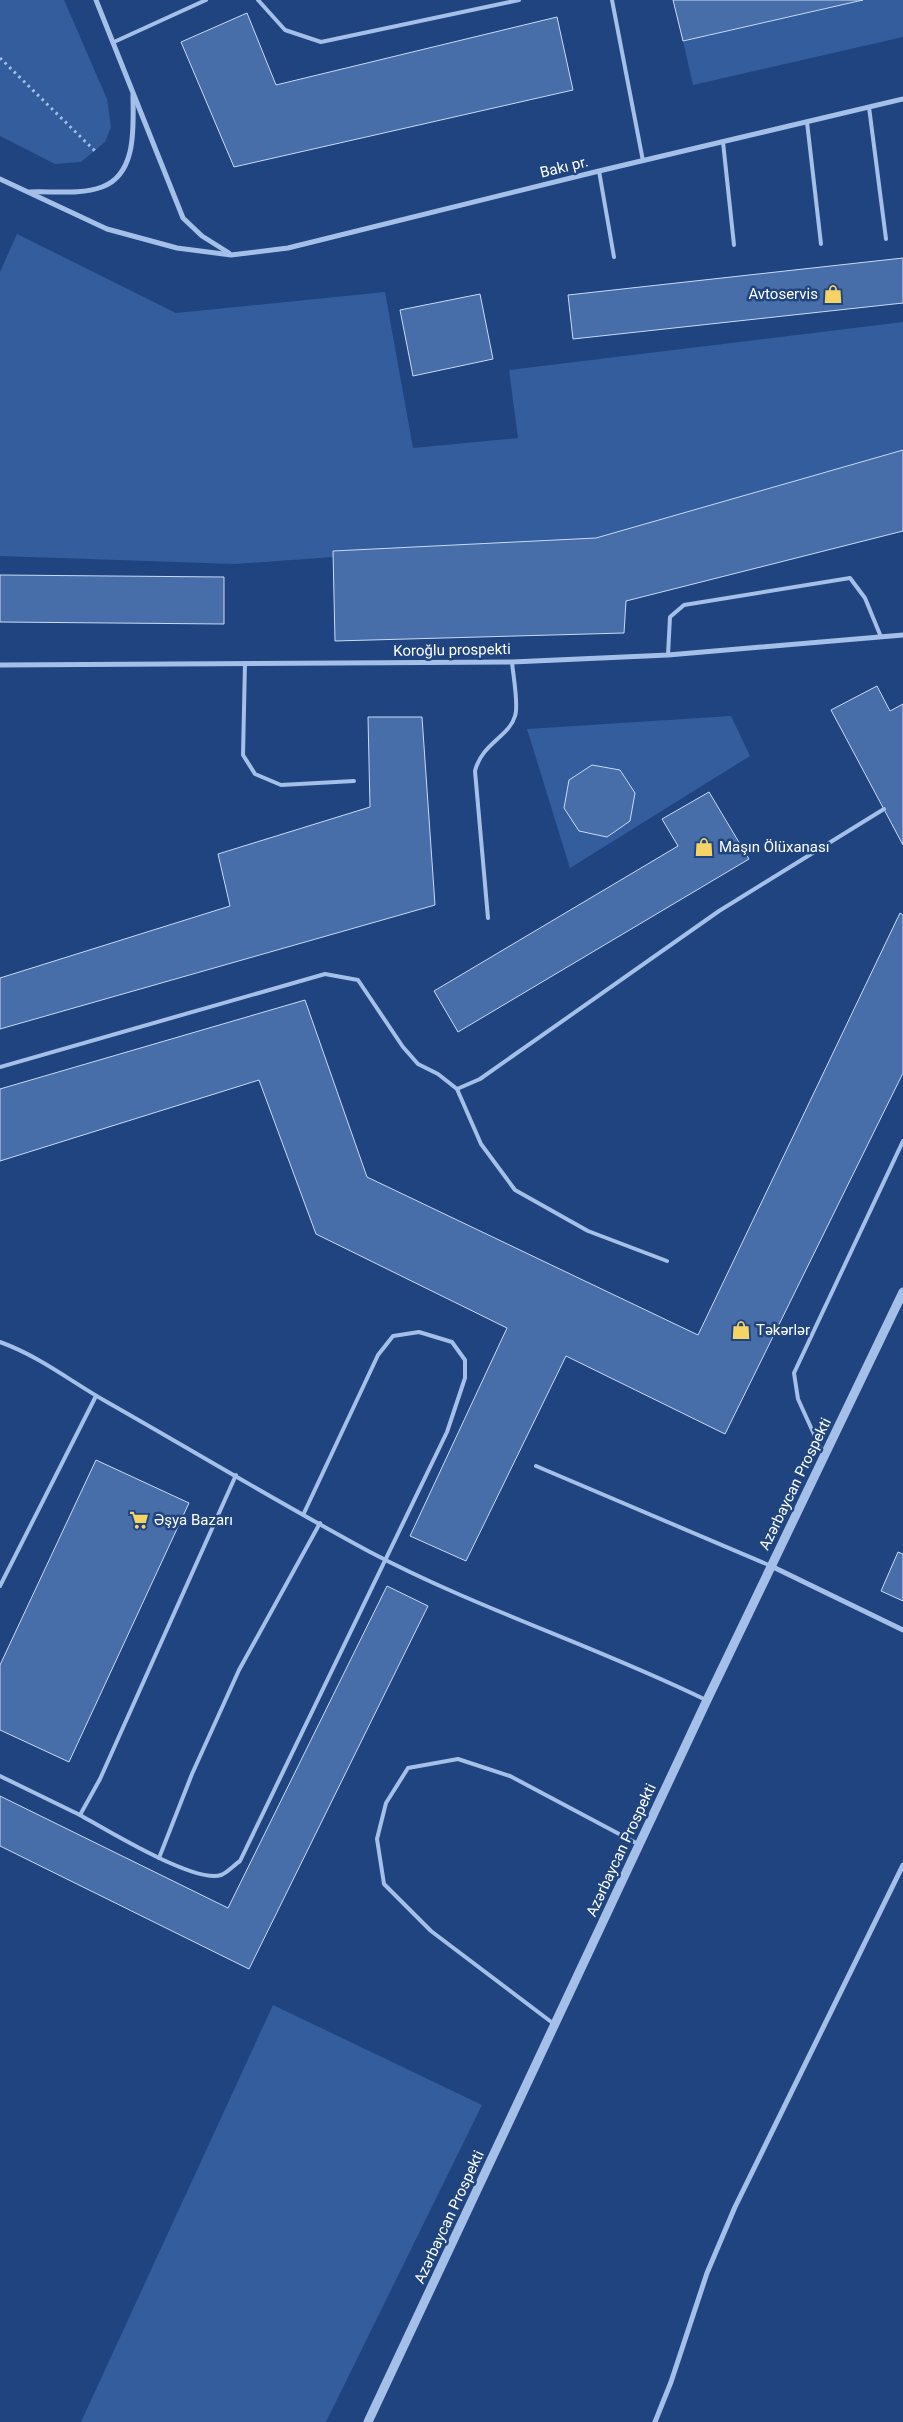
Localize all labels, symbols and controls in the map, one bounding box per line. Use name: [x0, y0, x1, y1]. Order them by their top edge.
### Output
street label: Bakı pr.: [538, 152, 590, 182]
shop icon: Avtoservis: [822, 283, 844, 305]
place label: Avtoservis: [748, 285, 818, 303]
street label: Koroğlu prospekti: [393, 640, 511, 660]
shop icon: Maşın Ölüxanası: [693, 836, 715, 858]
place label: Maşın Ölüxanası: [719, 838, 829, 856]
shop icon: Təkərlər: [730, 1319, 752, 1341]
place label: Təkərlər: [756, 1321, 810, 1339]
street label: Azərbaycan Prospekti: [755, 1415, 835, 1553]
supermarket icon: Əşya Bazarı: [128, 1509, 150, 1531]
place label: Əşya Bazarı: [154, 1511, 233, 1529]
street label: Azərbaycan Prospekti: [582, 1780, 660, 1920]
street label: Azərbaycan Prospekti: [410, 2147, 488, 2287]

